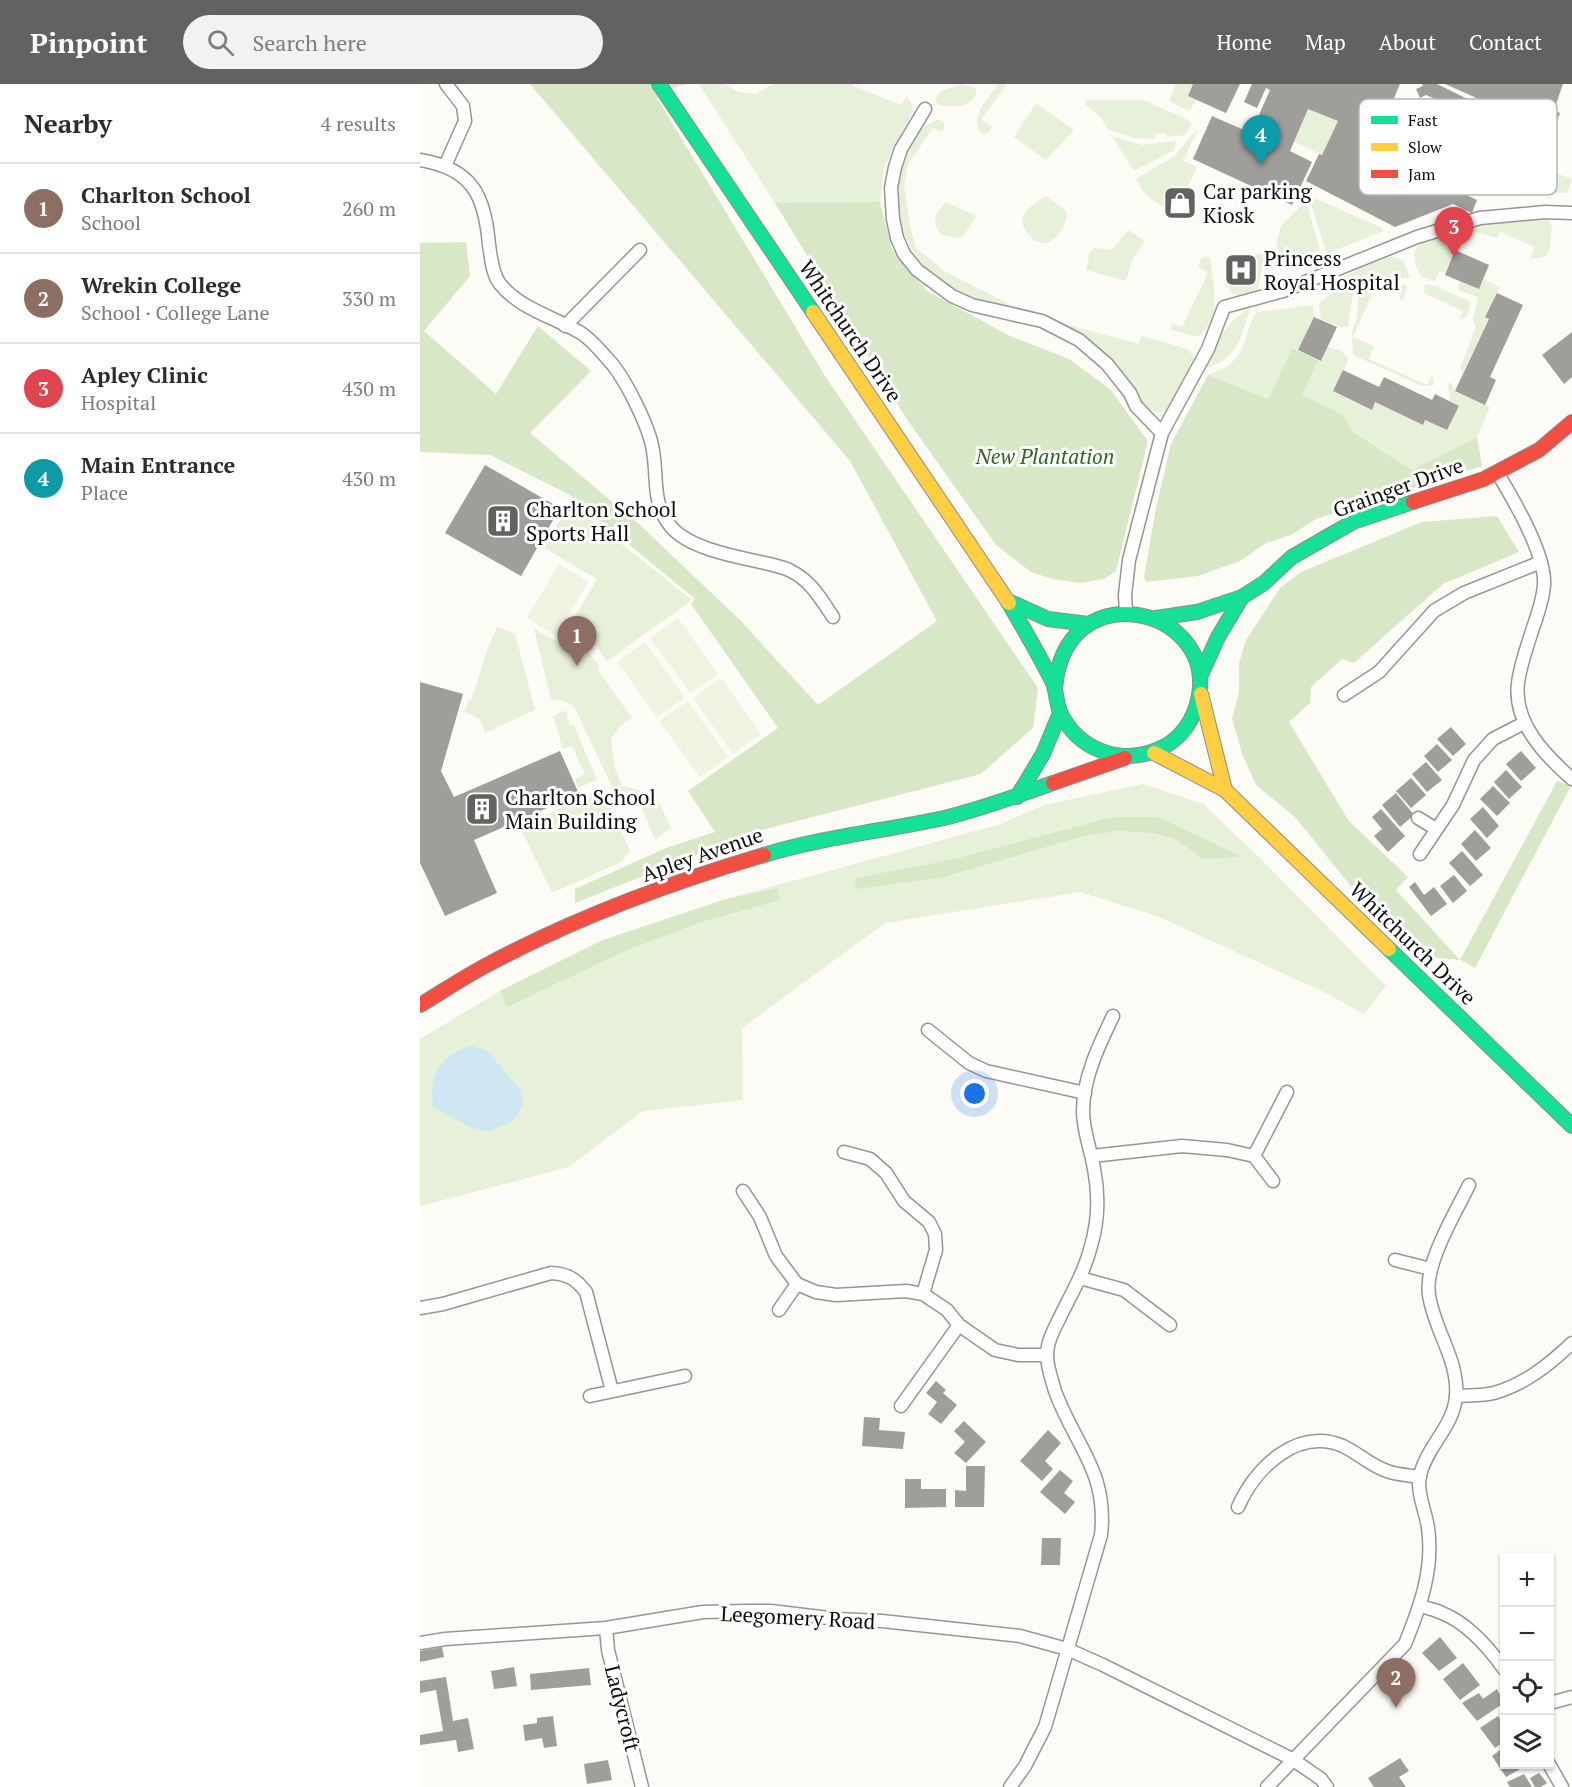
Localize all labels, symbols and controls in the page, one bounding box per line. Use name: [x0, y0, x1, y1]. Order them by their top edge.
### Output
search box: [183, 15, 603, 69]
text: Pinpoint: [30, 24, 147, 61]
icon: search: [204, 26, 237, 59]
text: Search here: [252, 28, 367, 57]
text: Home: [1216, 28, 1272, 56]
text: Map: [1305, 28, 1346, 56]
text: About: [1379, 28, 1436, 56]
text: Contact: [1469, 28, 1542, 56]
legend: [1359, 99, 1557, 195]
text: Nearby: [24, 106, 112, 140]
text: Fast: [1408, 109, 1438, 131]
text: 4 results: [321, 110, 396, 137]
pin: 4: [1242, 116, 1280, 165]
text: Slow: [1408, 136, 1442, 158]
text: Jam: [1408, 163, 1436, 185]
place label: Car parking Kiosk: [1203, 177, 1312, 229]
text: Charlton School: [81, 180, 251, 209]
shop icon: Car parking Kiosk: [1162, 185, 1198, 221]
text: 1: [38, 195, 49, 222]
text: 260 m: [342, 195, 396, 222]
pin: 3: [1434, 208, 1474, 257]
text: School: [81, 209, 141, 236]
place label: Princess Royal Hospital: [1264, 244, 1400, 296]
hospital icon: Princess Royal Hospital: [1223, 252, 1259, 288]
street label: Whitchurch Drive: [793, 255, 909, 407]
text: Wrekin College: [81, 270, 241, 299]
text: 2: [38, 285, 49, 312]
text: 330 m: [342, 285, 396, 312]
text: School · College Lane: [81, 299, 269, 326]
text: Apley Clinic: [81, 360, 208, 389]
text: 3: [38, 375, 49, 402]
text: 430 m: [342, 375, 396, 402]
text: Hospital: [81, 389, 156, 416]
park label: New Plantation: [975, 442, 1114, 470]
text: Main Entrance: [81, 450, 235, 479]
street label: Grainger Drive: [1329, 450, 1467, 524]
text: 4: [38, 465, 49, 492]
text: 430 m: [342, 465, 396, 492]
text: Place: [81, 479, 128, 506]
place label: Charlton School Sports Hall: [526, 495, 677, 547]
building icon: Charlton School Sports Hall: [485, 503, 521, 539]
pin: 1: [558, 616, 596, 666]
place label: Charlton School Main Building: [505, 783, 656, 835]
building icon: Charlton School Main Building: [464, 791, 500, 827]
street label: Apley Avenue: [637, 820, 767, 888]
street label: Whitchurch Drive: [1344, 875, 1482, 1011]
your location: [960, 1079, 989, 1108]
map controls: [1500, 1553, 1554, 1769]
button: +: [1500, 1553, 1554, 1607]
street label: Leegomery Road: [720, 1599, 876, 1635]
button: −: [1500, 1607, 1554, 1661]
pin: 2: [1376, 1658, 1416, 1708]
button: locate: [1500, 1661, 1554, 1715]
street label: Ladycroft: [599, 1662, 647, 1754]
button: layers: [1500, 1715, 1554, 1769]

